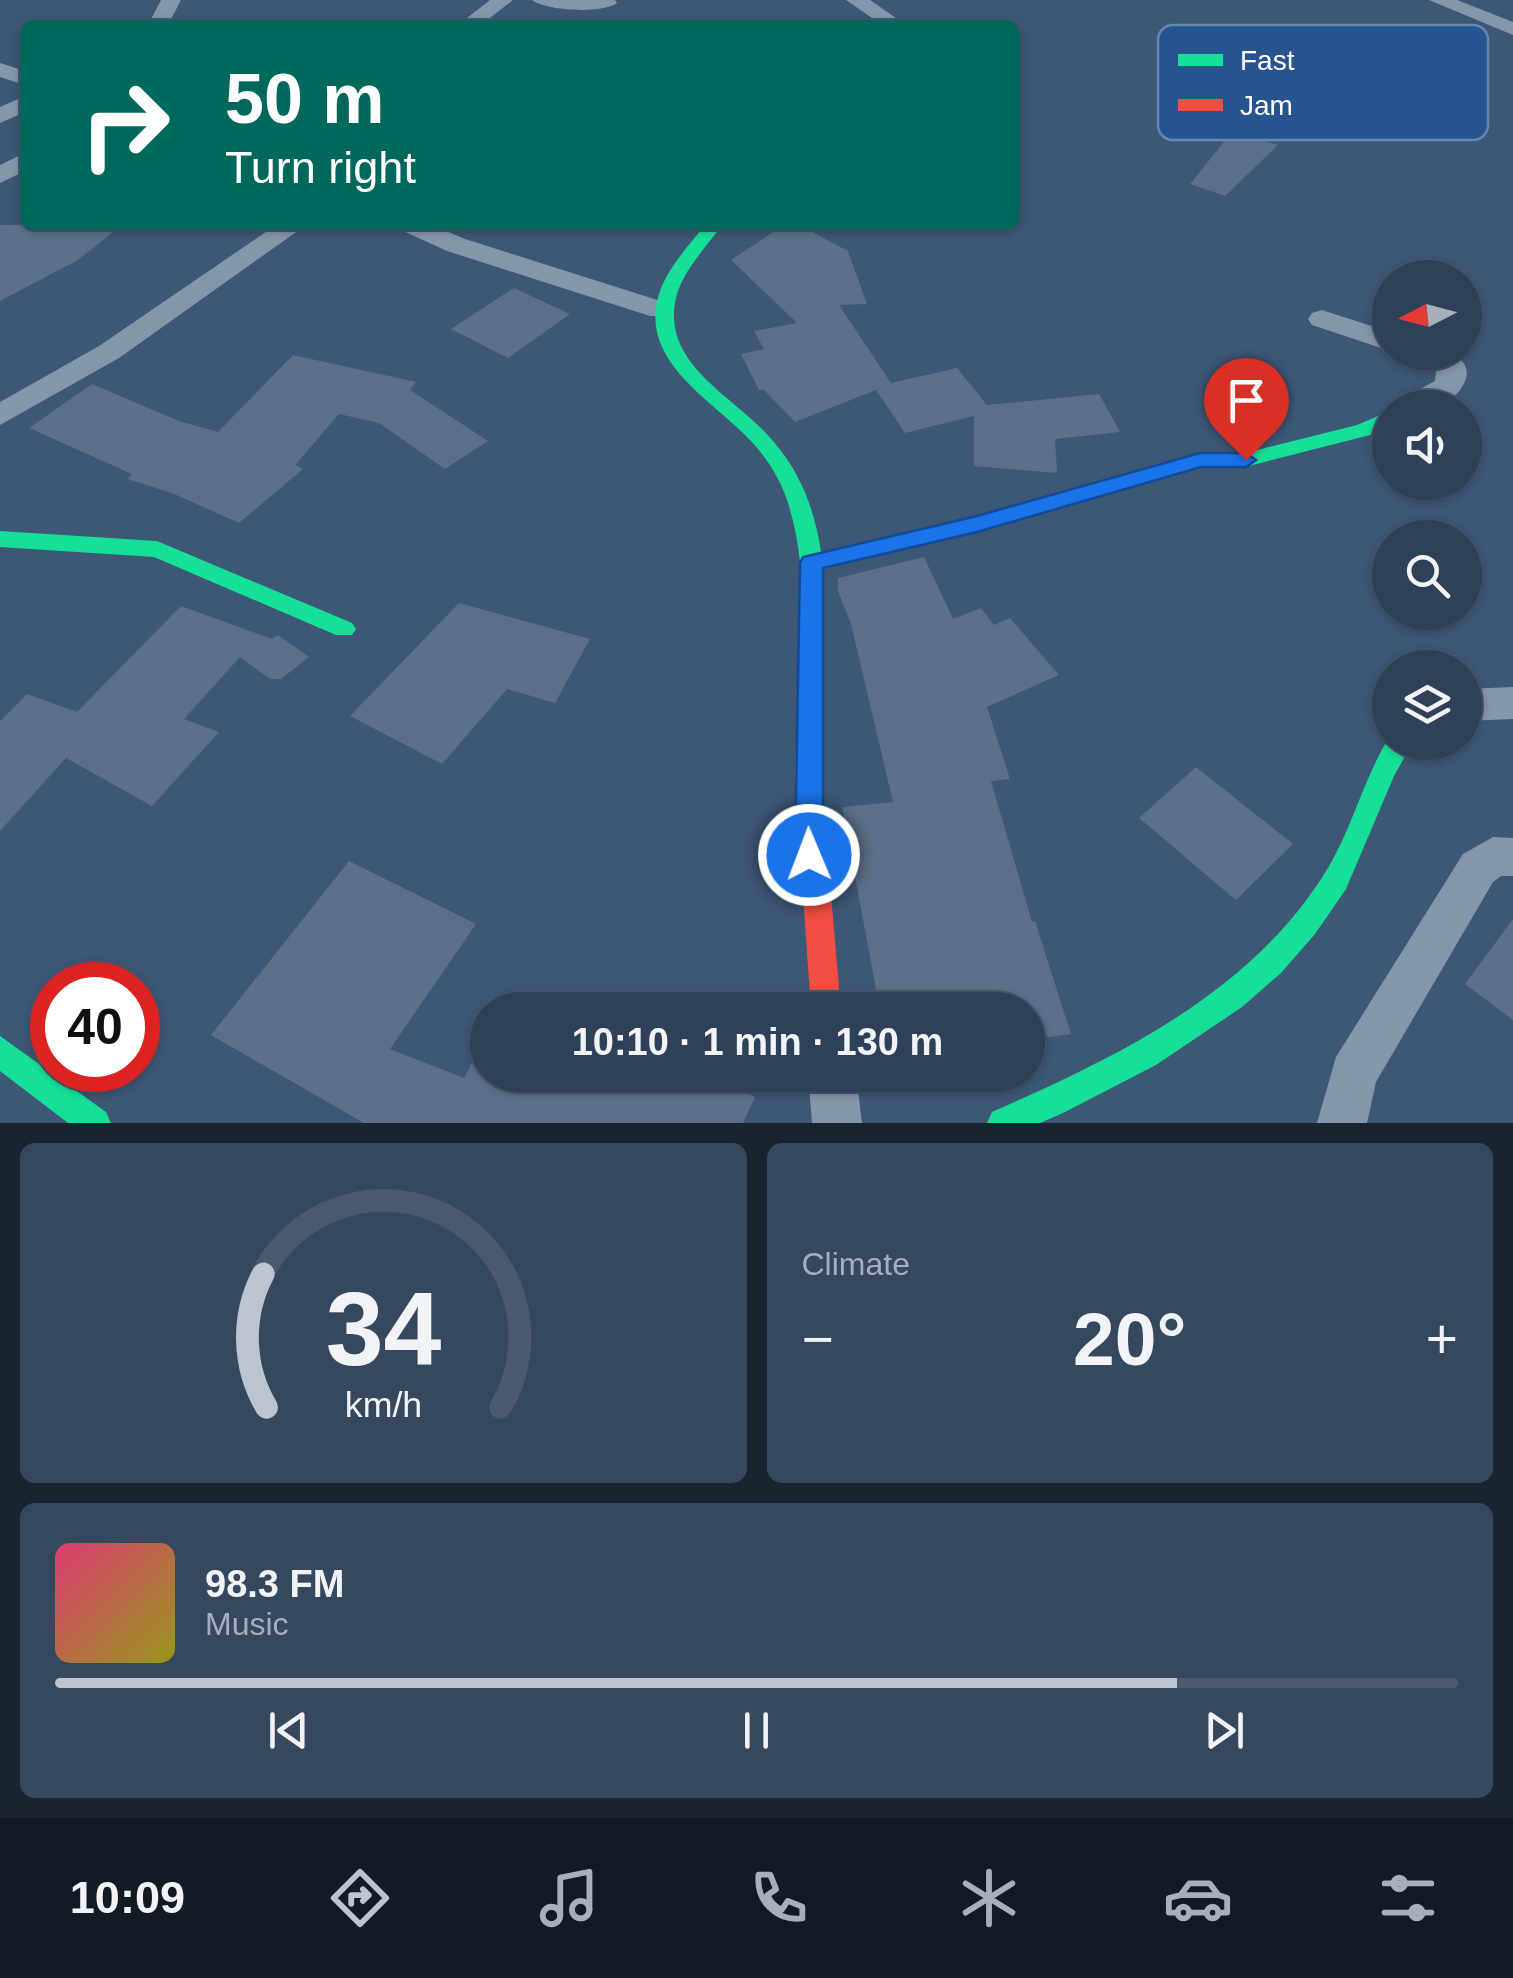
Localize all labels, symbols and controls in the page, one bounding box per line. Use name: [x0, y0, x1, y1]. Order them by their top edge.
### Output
legend: [1158, 25, 1488, 140]
text: Fast: [1240, 45, 1295, 76]
icon: right: [60, 60, 190, 190]
text: 50 m: [225, 60, 385, 138]
text: Jam: [1240, 90, 1293, 121]
text: Turn right: [225, 142, 416, 193]
north arrow: [1372, 260, 1482, 370]
map controls: [1372, 260, 1482, 760]
pin: [1204, 358, 1289, 461]
icon: arrive: [1219, 373, 1274, 428]
button: sound: [1372, 390, 1482, 500]
button: search: [1372, 520, 1482, 630]
button: layers: [1372, 650, 1482, 760]
position arrow: [757, 803, 861, 907]
speed limit sign: 40: [30, 962, 160, 1092]
text: 10:10 · 1 min · 130 m: [572, 1021, 943, 1063]
text: Climate: [802, 1246, 910, 1282]
text: 34: [325, 1271, 441, 1387]
text: 20°: [1073, 1297, 1186, 1381]
text: −: [802, 1308, 834, 1370]
text: +: [1426, 1308, 1458, 1370]
text: km/h: [345, 1385, 422, 1425]
text: 98.3 FM: [205, 1563, 344, 1605]
text: Music: [205, 1606, 289, 1642]
icon: previous: [261, 1703, 316, 1758]
icon: pause: [729, 1703, 784, 1758]
icon: next: [1197, 1703, 1252, 1758]
icon: directions: [325, 1863, 395, 1933]
icon: music: [534, 1863, 604, 1933]
icon: phone: [744, 1863, 814, 1933]
icon: climate: [954, 1863, 1024, 1933]
icon: car: [1163, 1863, 1233, 1933]
icon: filters: [1373, 1863, 1443, 1933]
text: 10:09: [70, 1872, 185, 1923]

